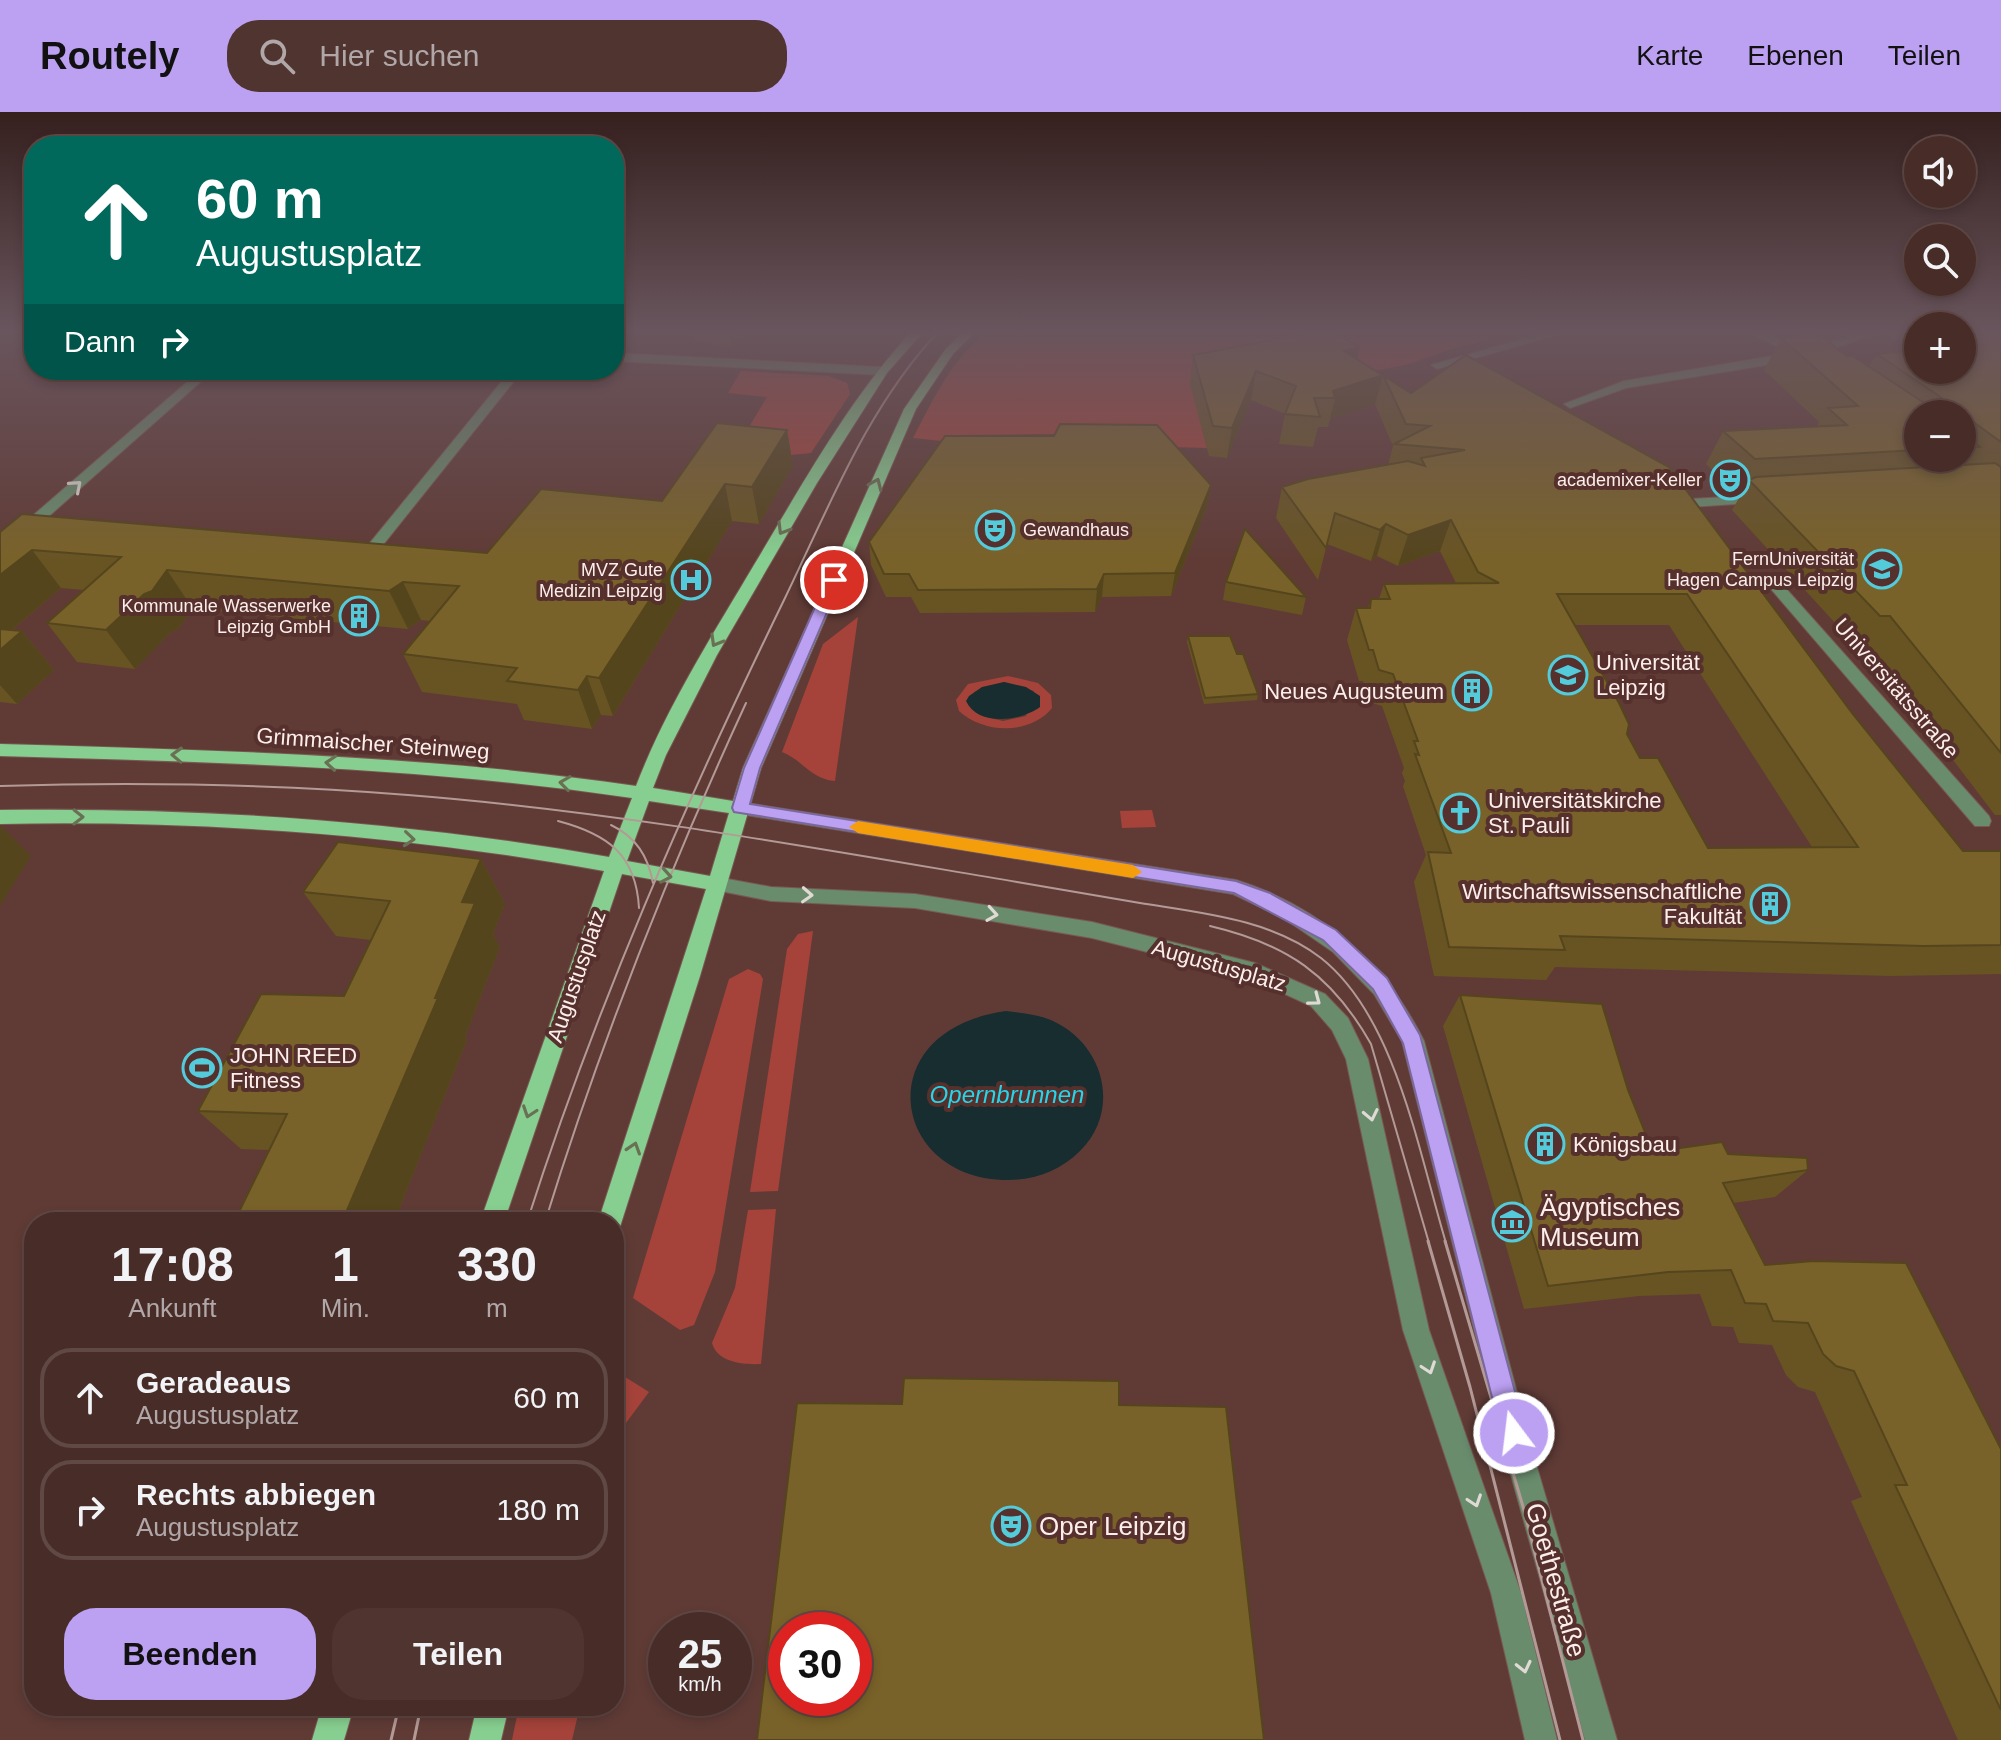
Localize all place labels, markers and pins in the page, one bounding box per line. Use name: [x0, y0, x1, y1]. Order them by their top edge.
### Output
theatre icon: academixer-Keller: [1709, 459, 1751, 501]
place label: academixer-Keller: [1557, 470, 1702, 490]
theatre icon: Gewandhaus: [974, 509, 1016, 551]
place label: Gewandhaus: [1023, 520, 1129, 540]
pin: [800, 546, 868, 614]
school or university icon: FernUniversität Hagen Campus Leipzig: [1861, 548, 1903, 590]
place label: FernUniversität Hagen Campus Leipzig: [1667, 549, 1854, 590]
hospital icon: MVZ Gute Medizin Leipzig: [670, 559, 712, 601]
place label: MVZ Gute Medizin Leipzig: [539, 560, 663, 601]
building icon: Kommunale Wasserwerke Leipzig GmbH: [338, 595, 380, 637]
place label: Kommunale Wasserwerke Leipzig GmbH: [122, 596, 331, 637]
place label: Universität Leipzig: [1596, 650, 1700, 700]
school or university icon: Universität Leipzig: [1547, 654, 1589, 696]
building icon: Neues Augusteum: [1451, 670, 1493, 712]
place label: Neues Augusteum: [1264, 679, 1444, 704]
place label: Universitätskirche St. Pauli: [1488, 788, 1662, 838]
church icon: Universitätskirche St. Pauli: [1439, 792, 1481, 834]
place label: Wirtschaftswissenschaftliche Fakultät: [1462, 879, 1742, 929]
building icon: Wirtschaftswissenschaftliche Fakultät: [1749, 883, 1791, 925]
place label: JOHN REED Fitness: [230, 1043, 357, 1093]
sports icon: JOHN REED Fitness: [181, 1047, 223, 1089]
building icon: Königsbau: [1524, 1123, 1566, 1165]
place label: Königsbau: [1573, 1132, 1677, 1157]
place label: Ägyptisches Museum: [1540, 1192, 1680, 1252]
museum icon: Ägyptisches Museum: [1491, 1201, 1533, 1243]
theatre icon: Oper Leipzig: [990, 1505, 1032, 1547]
place label: Oper Leipzig: [1039, 1511, 1186, 1541]

